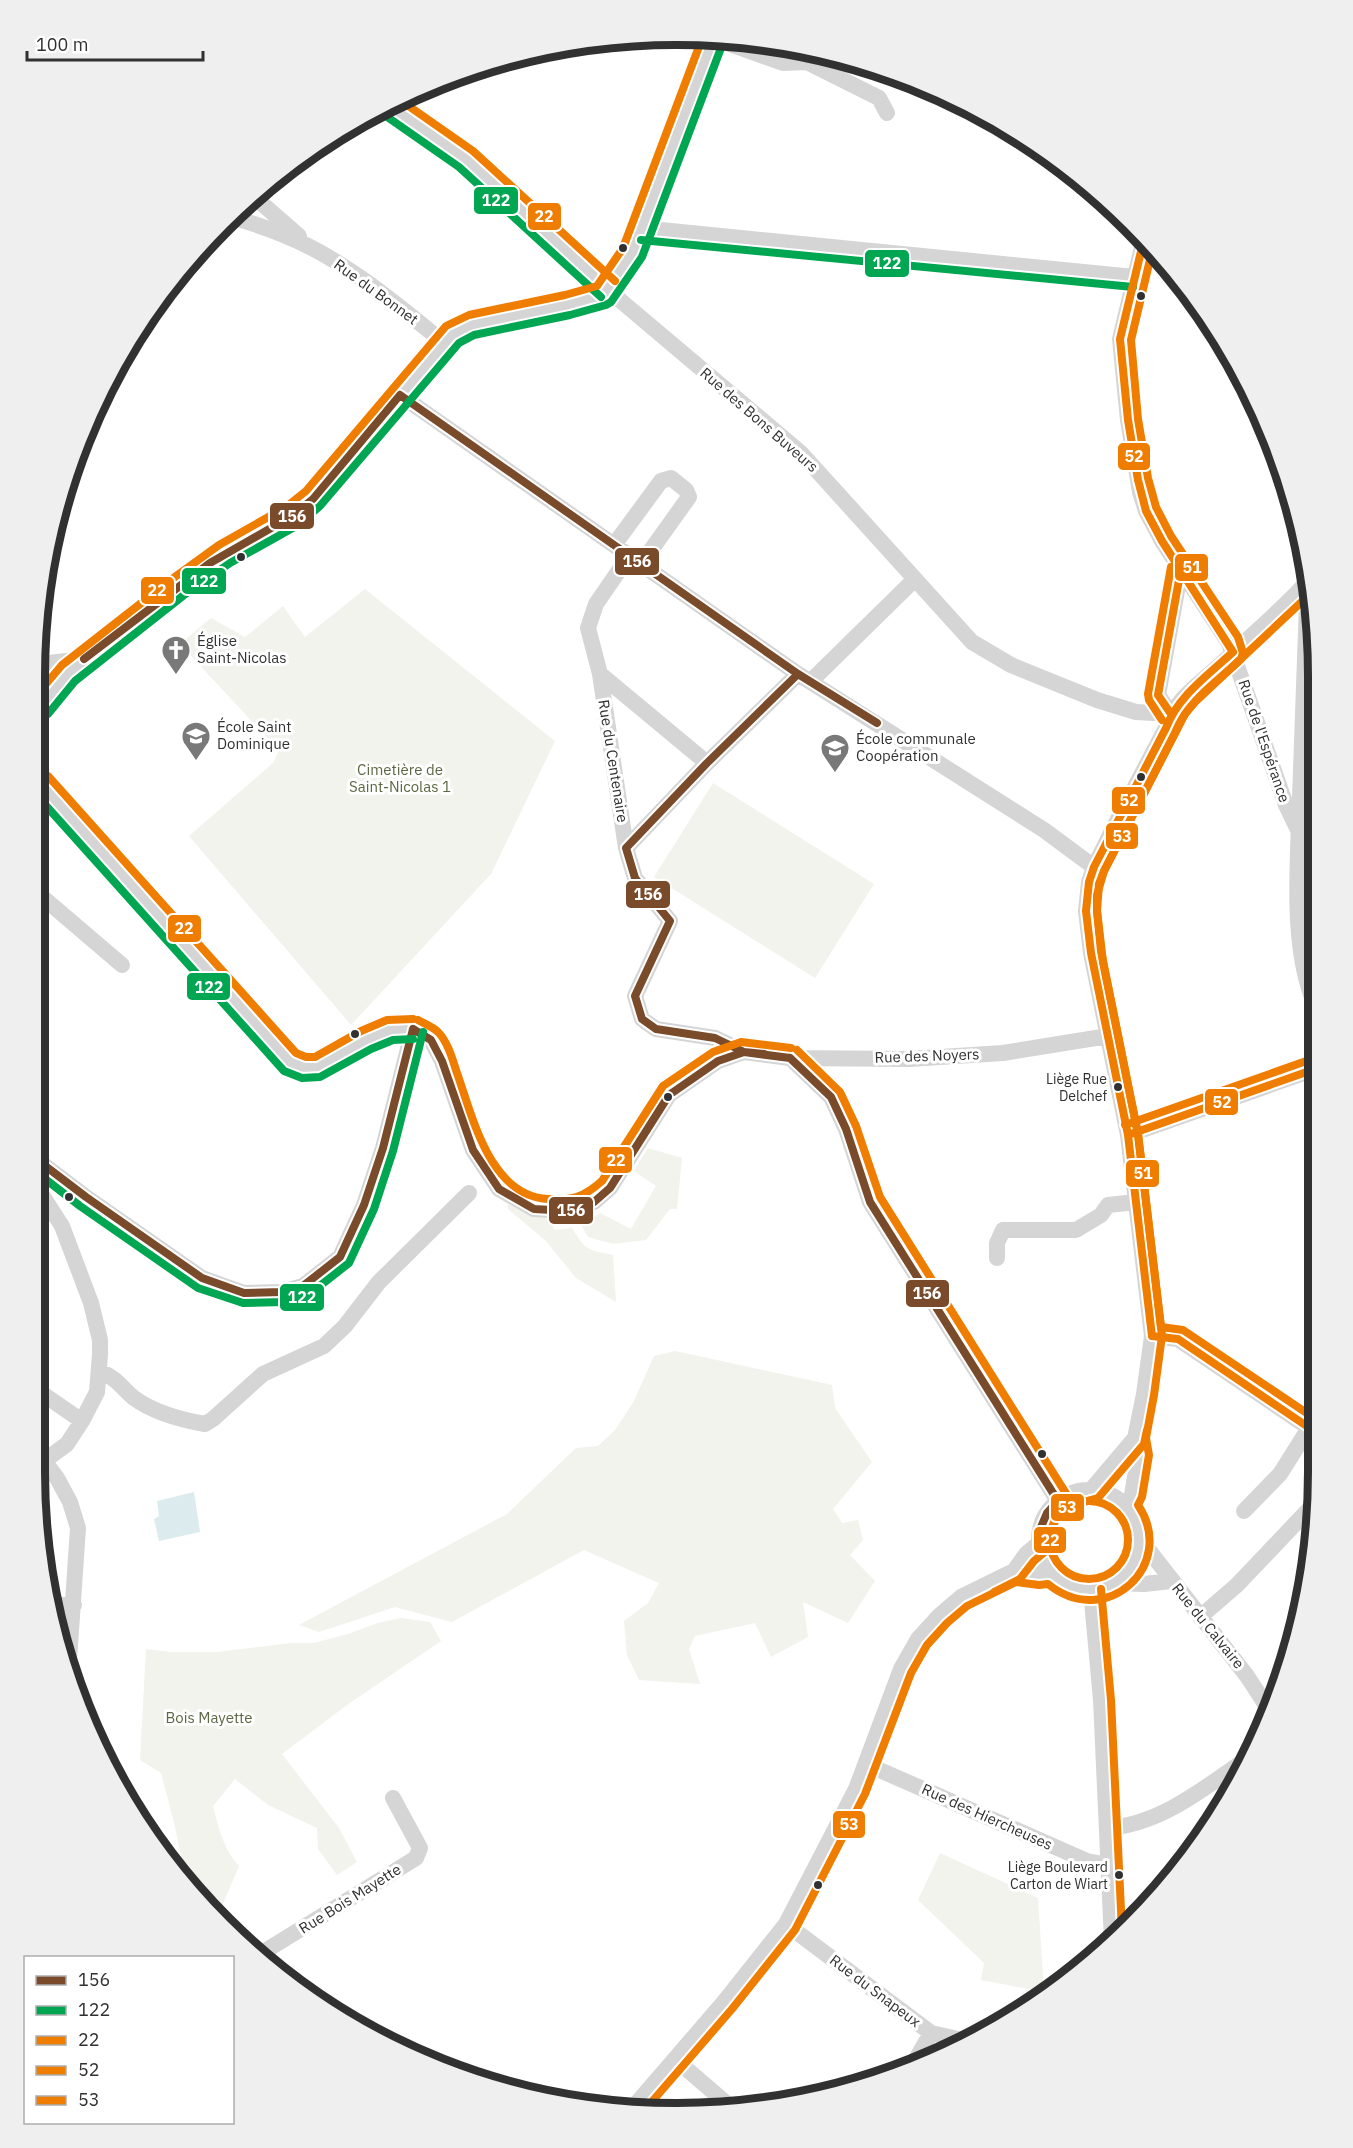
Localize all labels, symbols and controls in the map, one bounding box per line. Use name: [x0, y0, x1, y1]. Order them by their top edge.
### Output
scale bar: [27, 24, 202, 62]
text: 100 m: [36, 33, 88, 56]
line badge: 122: [473, 186, 519, 215]
text: 122: [482, 190, 510, 210]
line badge: 22: [527, 202, 562, 231]
text: 22: [534, 206, 554, 226]
unlabelled marker: [617, 242, 629, 254]
line badge: 122: [864, 249, 910, 278]
text: 122: [873, 253, 901, 273]
street label: Rue du Bonnet: [330, 255, 422, 328]
unlabelled marker: [1135, 290, 1147, 302]
street label: Rue des Bons Buveurs: [696, 363, 822, 476]
line badge: 52: [1117, 442, 1151, 471]
text: 52: [1124, 446, 1144, 466]
line badge: 156: [269, 502, 315, 530]
text: 156: [278, 506, 307, 526]
line badge: 156: [614, 547, 660, 576]
unlabelled marker: [235, 551, 247, 563]
text: 156: [623, 551, 652, 571]
line badge: 51: [1174, 553, 1209, 582]
text: 51: [1182, 557, 1202, 577]
line badge: 122: [181, 567, 227, 595]
text: 122: [190, 571, 218, 591]
line badge: 22: [140, 576, 175, 605]
text: 22: [147, 580, 167, 600]
place label: Église Saint-Nicolas: [197, 631, 287, 667]
church icon: Église Saint-Nicolas: [160, 634, 192, 676]
street label: Rue de l'Espérance: [1235, 677, 1294, 805]
street label: Rue du Centenaire: [594, 698, 633, 824]
place label: École Saint Dominique: [217, 717, 292, 753]
school or university icon: École Saint Dominique: [180, 720, 212, 762]
place label: École communale Coopération: [856, 729, 976, 765]
school or university icon: École communale Coopération: [819, 732, 851, 774]
park label: Cimetière de Saint-Nicolas 1: [349, 760, 451, 796]
unlabelled marker: [1135, 771, 1147, 783]
line badge: 52: [1111, 786, 1146, 815]
text: 52: [1119, 790, 1139, 810]
line badge: 53: [1105, 822, 1139, 850]
text: 53: [1112, 826, 1132, 846]
line badge: 156: [625, 880, 671, 909]
text: 156: [634, 884, 663, 904]
line badge: 22: [167, 914, 202, 943]
text: 22: [174, 918, 194, 938]
line badge: 122: [186, 972, 231, 1001]
text: 122: [195, 977, 223, 997]
unlabelled marker: [349, 1028, 361, 1040]
street label: Rue des Noyers: [874, 1044, 980, 1067]
place label: Liège Rue Delchef: [1046, 1070, 1107, 1105]
marker: Liège Rue Delchef: [1112, 1081, 1124, 1093]
line badge: 52: [1204, 1088, 1239, 1116]
unlabelled marker: [662, 1091, 674, 1103]
text: 52: [1212, 1092, 1232, 1112]
line badge: 22: [598, 1146, 633, 1174]
text: 22: [606, 1150, 626, 1170]
line badge: 51: [1125, 1159, 1160, 1188]
text: 51: [1133, 1163, 1153, 1183]
unlabelled marker: [63, 1191, 75, 1203]
line badge: 156: [548, 1196, 594, 1225]
text: 156: [557, 1200, 586, 1220]
line badge: 156: [905, 1279, 950, 1308]
line badge: 122: [279, 1283, 325, 1312]
text: 156: [913, 1283, 942, 1303]
text: 122: [288, 1287, 316, 1307]
unlabelled marker: [1036, 1448, 1048, 1460]
line badge: 53: [1050, 1493, 1085, 1522]
text: 53: [1057, 1497, 1077, 1517]
line badge: 22: [1033, 1526, 1067, 1554]
text: 22: [1040, 1530, 1060, 1550]
street label: Rue du Calvaire: [1168, 1579, 1249, 1672]
park label: Bois Mayette: [165, 1708, 253, 1727]
street label: Rue des Hiercheuses: [919, 1779, 1056, 1854]
line badge: 53: [832, 1810, 866, 1839]
text: 53: [839, 1814, 859, 1834]
place label: Liège Boulevard Carton de Wiart: [1008, 1858, 1108, 1893]
street label: Rue Bois Mayette: [295, 1860, 404, 1938]
marker: Liège Boulevard Carton de Wiart: [1113, 1869, 1125, 1881]
unlabelled marker: [812, 1879, 824, 1891]
street label: Rue du Snapeux: [826, 1950, 925, 2031]
legend: [24, 1956, 234, 2124]
text: 156: [78, 1968, 110, 1991]
text: 122: [78, 1998, 110, 2021]
text: 22: [78, 2028, 100, 2051]
text: 52: [78, 2058, 100, 2081]
text: 53: [78, 2088, 100, 2111]

